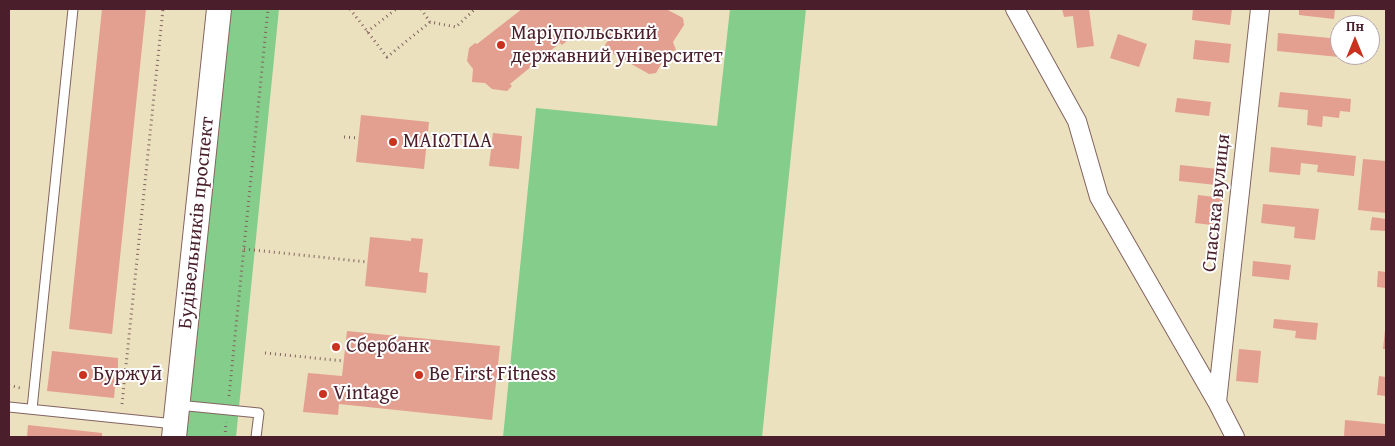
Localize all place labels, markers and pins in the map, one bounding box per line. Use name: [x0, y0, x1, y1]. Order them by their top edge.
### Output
place label: Маріупольський державний університет: [511, 22, 723, 69]
marker: Маріупольський державний університет: [495, 39, 507, 51]
place label: ΜΑΙΩΤΙΔΑ: [403, 130, 492, 154]
marker: ΜΑΙΩΤΙΔΑ: [387, 136, 399, 148]
place label: Сбербанк: [346, 335, 429, 359]
marker: Сбербанк: [330, 341, 342, 353]
place label: Буржуӣ: [93, 363, 162, 387]
place label: Be First Fitness: [429, 363, 556, 387]
marker: Буржуӣ: [77, 369, 89, 381]
marker: Be First Fitness: [413, 369, 425, 381]
place label: Vintage: [333, 382, 399, 406]
marker: Vintage: [317, 388, 329, 400]

